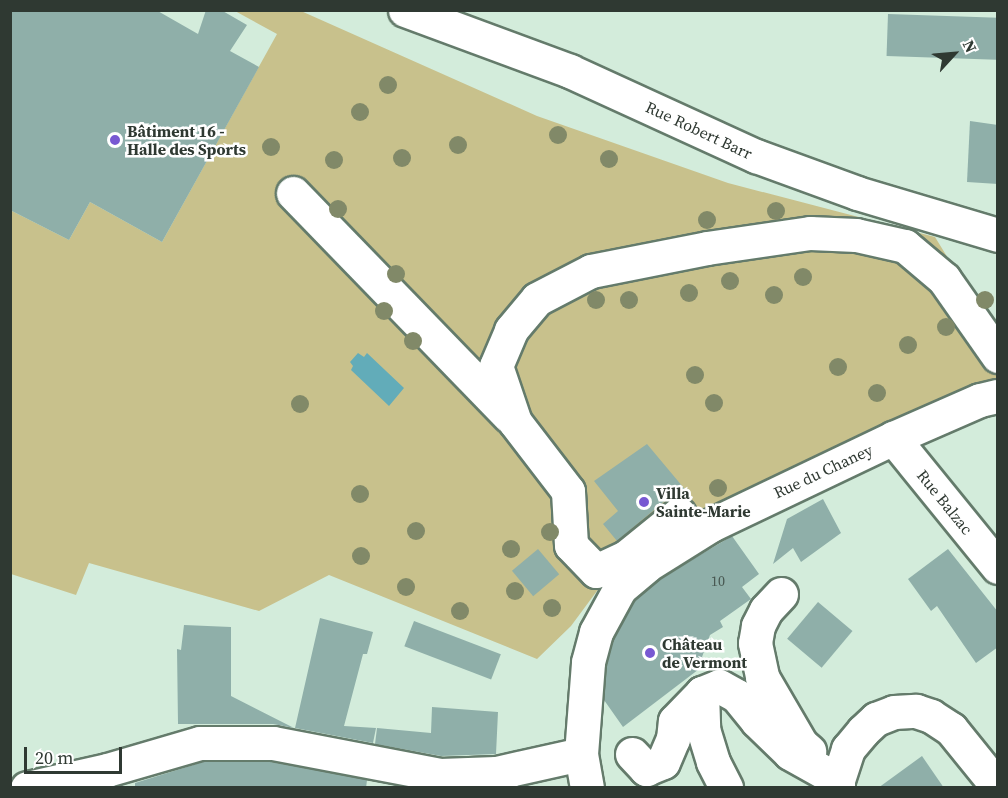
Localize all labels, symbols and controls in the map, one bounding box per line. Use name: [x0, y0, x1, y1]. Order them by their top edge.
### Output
north arrow: [924, 24, 984, 84]
text: N: [958, 36, 983, 56]
street label: Rue Robert Barr: [643, 97, 755, 163]
place label: Bâtiment 16 - Halle des Sports: [127, 121, 246, 159]
marker: Bâtiment 16 - Halle des Sports: [108, 133, 122, 147]
street label: Rue du Chaney: [770, 440, 876, 502]
street label: Rue Balzac: [913, 466, 977, 538]
place label: Villa Sainte-Marie: [656, 483, 751, 521]
marker: Villa Sainte-Marie: [637, 495, 651, 509]
house number: 10: [711, 573, 725, 589]
place label: Château de Vermont: [662, 634, 747, 672]
marker: Château de Vermont: [643, 646, 657, 660]
scale bar: [27, 735, 124, 773]
text: 20 m: [35, 745, 73, 770]

